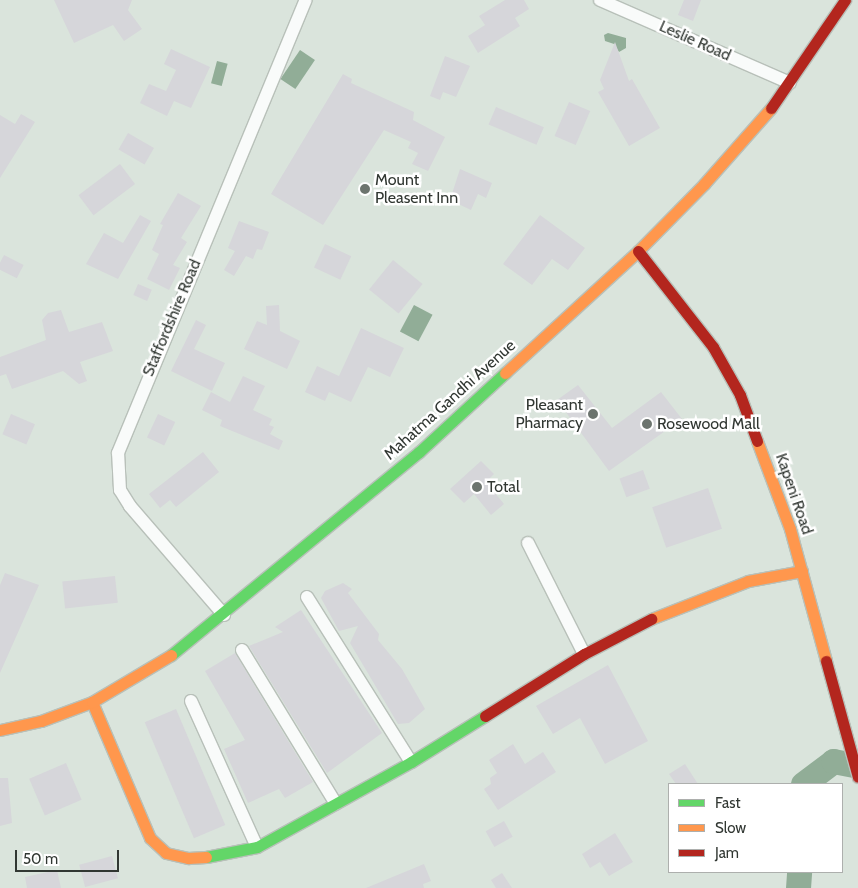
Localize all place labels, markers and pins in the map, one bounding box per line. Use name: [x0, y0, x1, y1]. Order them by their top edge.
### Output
place label: Mount Pleasent Inn: [375, 170, 458, 208]
marker: Mount Pleasent Inn: [359, 183, 371, 195]
place label: Pleasant Pharmacy: [515, 395, 583, 433]
marker: Pleasant Pharmacy: [587, 408, 599, 420]
place label: Rosewood Mall: [657, 414, 760, 434]
marker: Rosewood Mall: [641, 418, 653, 430]
place label: Total: [487, 477, 520, 497]
marker: Total: [471, 481, 483, 493]

